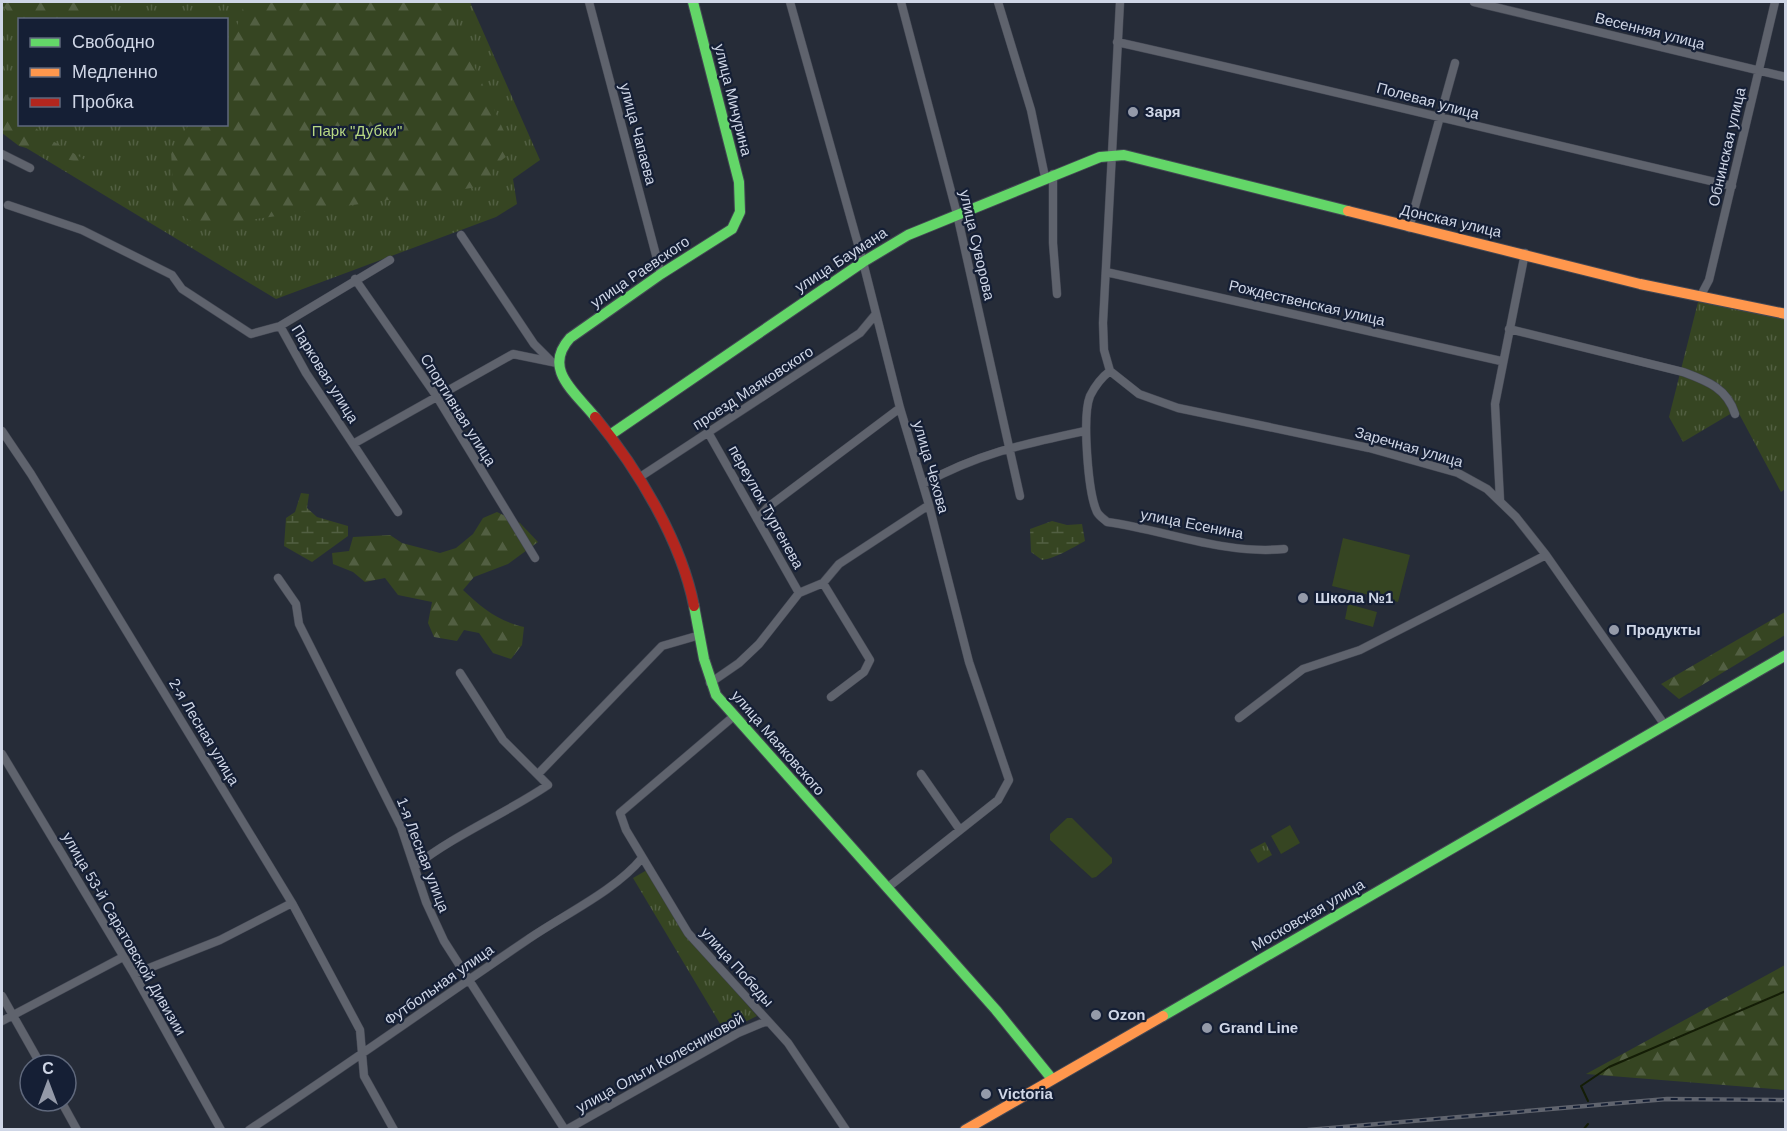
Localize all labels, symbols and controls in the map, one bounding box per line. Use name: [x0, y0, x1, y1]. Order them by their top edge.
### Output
street label: Весенняя улица: [1594, 9, 1707, 53]
legend: [18, 18, 228, 126]
text: Свободно: [72, 32, 155, 52]
street label: улица Мичурина: [711, 42, 756, 158]
text: Медленно: [72, 62, 158, 82]
street label: Полевая улица: [1375, 79, 1482, 123]
street label: улица Чапаева: [617, 81, 660, 187]
street label: Обнинская улица: [1705, 85, 1749, 208]
text: Пробка: [72, 92, 135, 112]
place label: Заря: [1145, 103, 1180, 120]
marker: Заря: [1126, 105, 1140, 119]
park label: Парк "Дубки": [312, 122, 402, 139]
street label: улица Суворова: [957, 188, 999, 302]
street label: Донская улица: [1399, 201, 1504, 241]
street label: улица Баумана: [792, 223, 890, 296]
street label: улица Раевского: [587, 232, 692, 311]
street label: Рождественская улица: [1227, 276, 1387, 329]
street label: Парковая улица: [288, 322, 363, 426]
street label: проезд Маяковского: [689, 342, 816, 433]
street label: Спортивная улица: [417, 351, 500, 469]
street label: улица Чехова: [910, 419, 953, 516]
street label: Заречная улица: [1353, 423, 1466, 470]
street label: переулок Тургенева: [725, 442, 808, 572]
street label: улица Есенина: [1139, 505, 1246, 542]
place label: Школа №1: [1315, 589, 1393, 606]
marker: Школа №1: [1296, 591, 1310, 605]
place label: Продукты: [1626, 621, 1701, 638]
marker: Продукты: [1607, 623, 1621, 637]
street label: 2-я Лесная улица: [166, 675, 243, 789]
street label: улица Маяковского: [728, 687, 829, 799]
street label: 1-я Лесная улица: [394, 795, 453, 915]
street label: улица 53-й Саратовской Дивизии: [59, 829, 190, 1038]
street label: Московская улица: [1248, 875, 1368, 954]
street label: улица Победы: [697, 924, 777, 1010]
street label: Футбольная улица: [381, 940, 497, 1029]
place label: Ozon: [1108, 1006, 1146, 1023]
marker: Ozon: [1089, 1008, 1103, 1022]
street label: улица Ольги Колесниковой: [573, 1009, 747, 1116]
place label: Grand Line: [1219, 1019, 1298, 1036]
marker: Grand Line: [1200, 1021, 1214, 1035]
north arrow: [18, 1053, 78, 1113]
text: С: [42, 1060, 54, 1077]
place label: Victoria: [998, 1085, 1053, 1102]
marker: Victoria: [979, 1087, 993, 1101]

